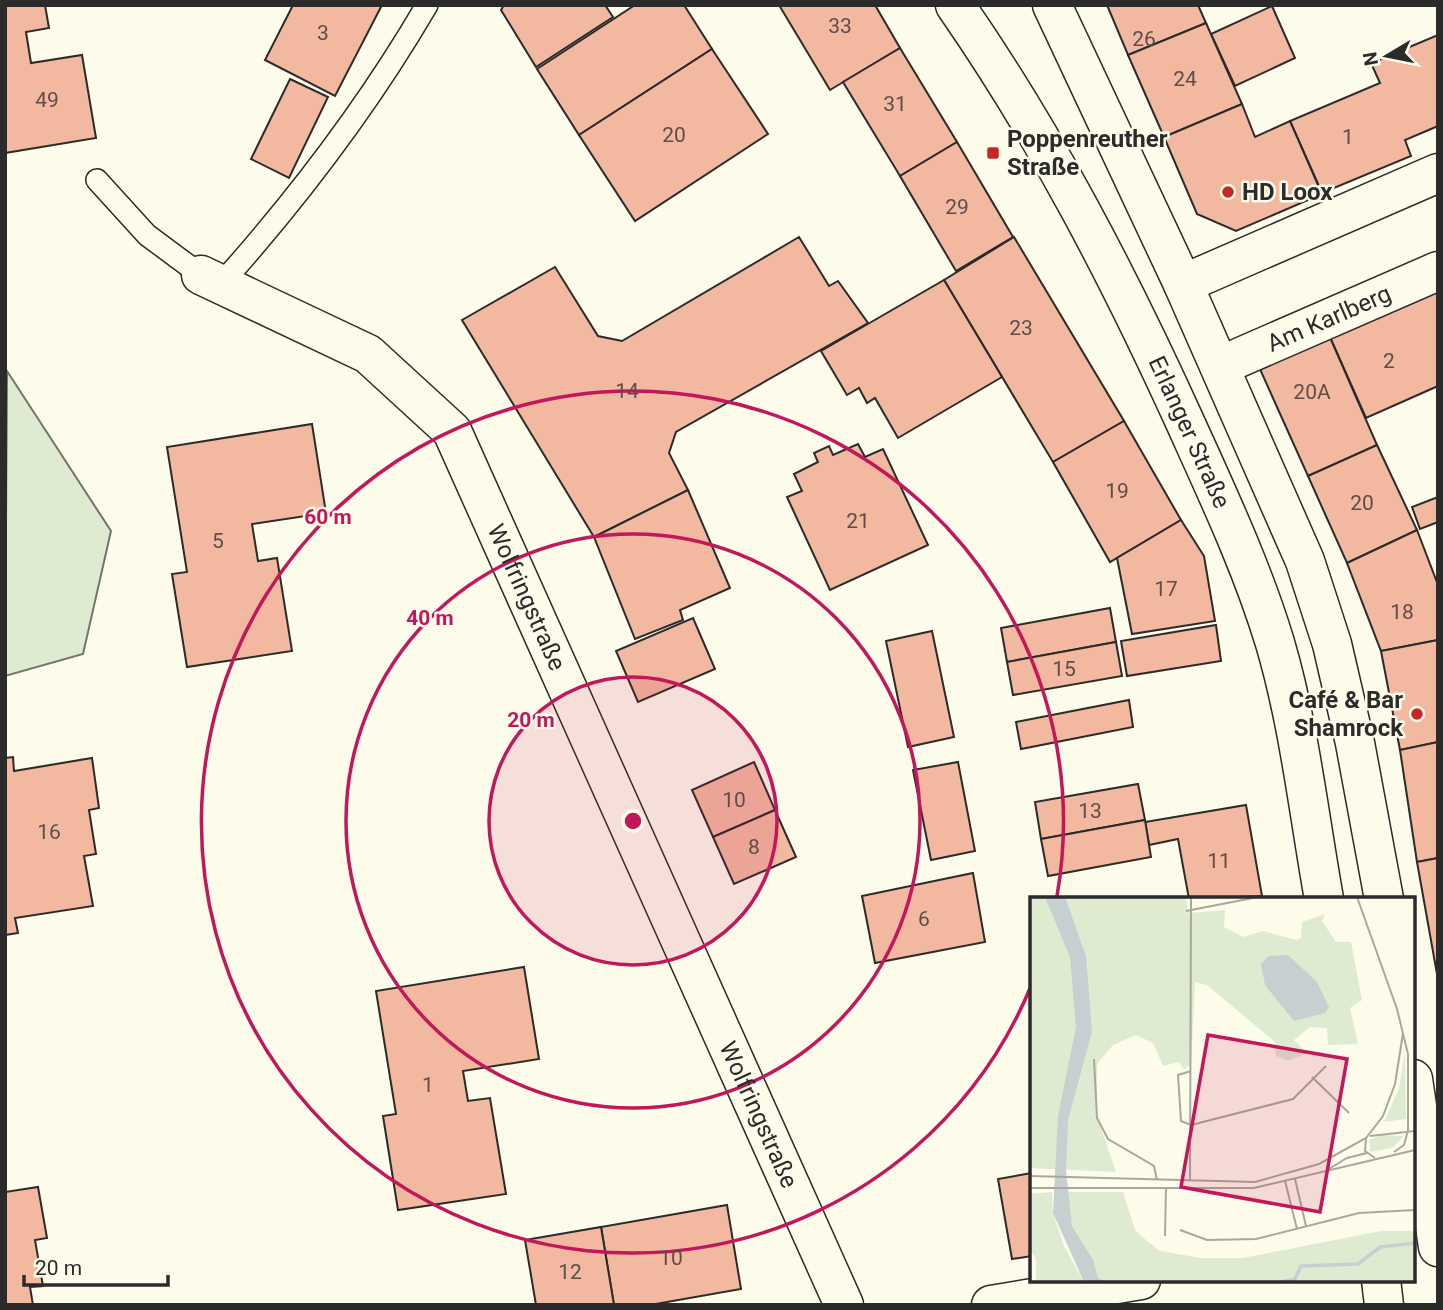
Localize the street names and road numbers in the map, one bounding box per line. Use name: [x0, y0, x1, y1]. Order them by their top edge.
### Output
street label: Am Karlberg: [1263, 279, 1395, 358]
street label: Erlanger Straße: [1142, 352, 1236, 513]
street label: Wolfringstraße: [482, 520, 572, 675]
street label: Wolfringstraße: [714, 1037, 804, 1192]

